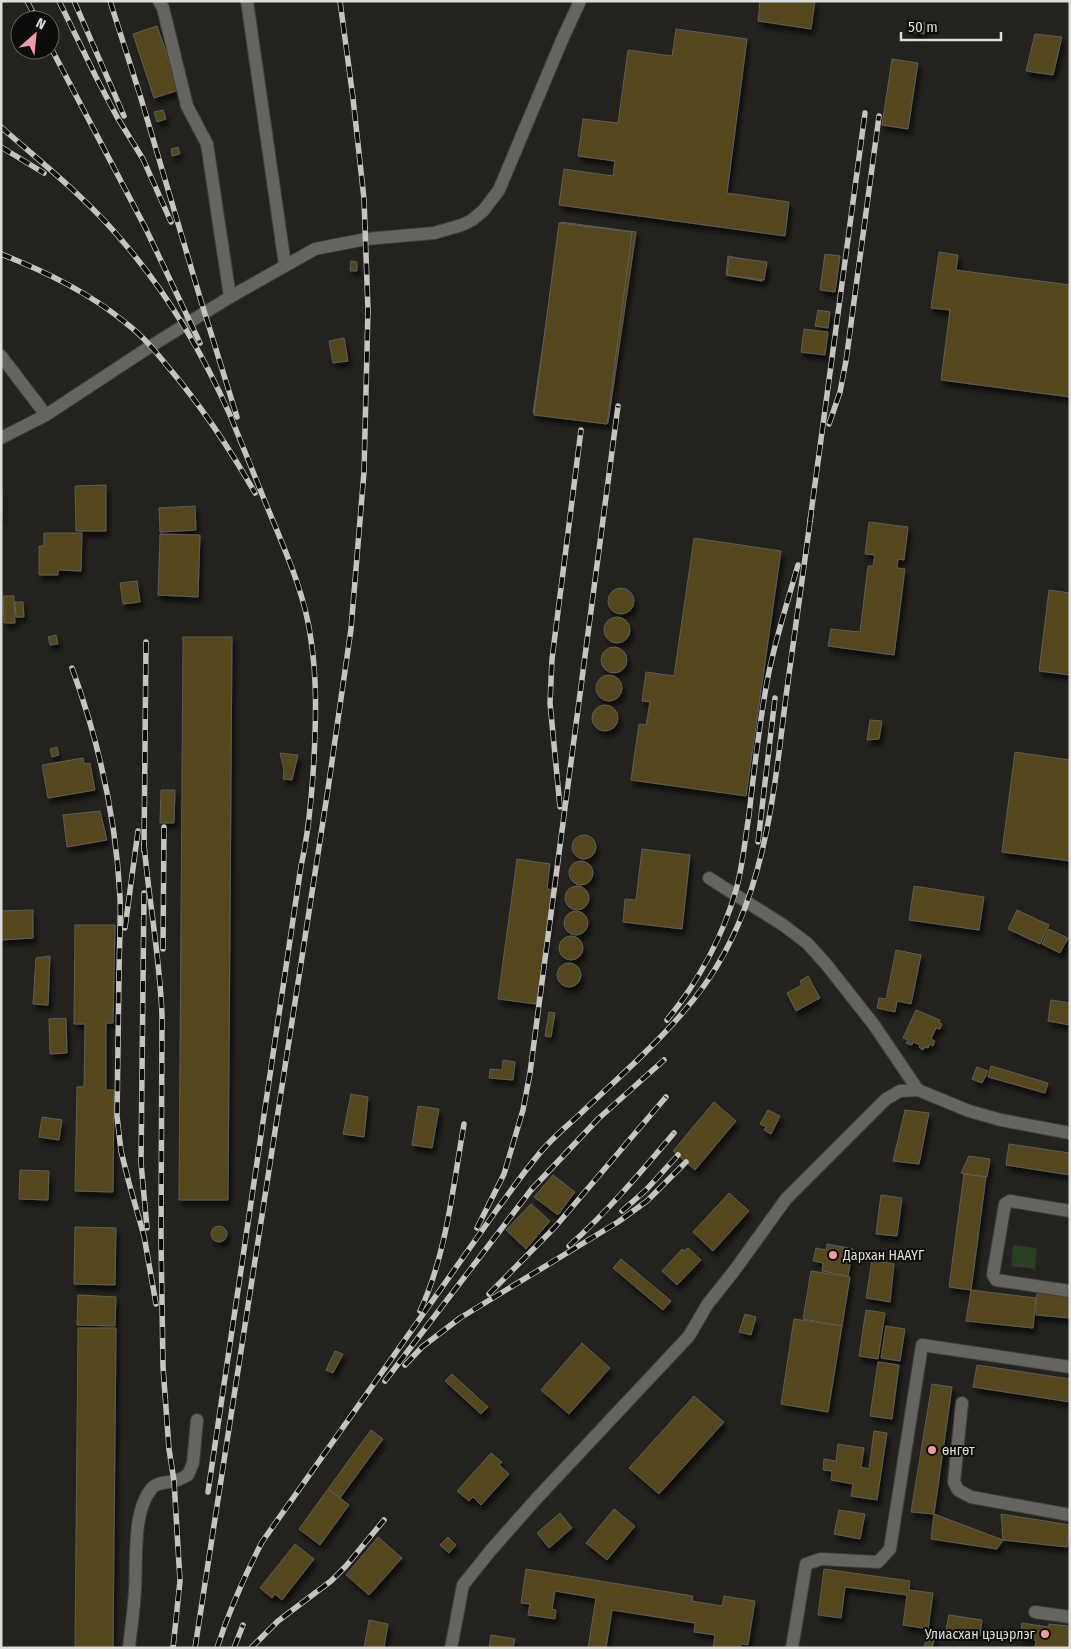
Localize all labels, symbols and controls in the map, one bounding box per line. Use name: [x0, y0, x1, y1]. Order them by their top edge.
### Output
north arrow: [10, 10, 60, 60]
scale bar: [901, 10, 1001, 42]
text: N: [33, 14, 48, 33]
text: 50 m: [908, 18, 938, 36]
place label: Дархан НААҮГ: [842, 1247, 925, 1264]
marker: Дархан НААҮГ: [827, 1249, 839, 1261]
place label: өнгөт: [942, 1442, 975, 1459]
marker: өнгөт: [926, 1444, 938, 1456]
place label: Улиасхан цэцэрлэг: [924, 1626, 1036, 1643]
marker: Улиасхан цэцэрлэг: [1039, 1628, 1051, 1640]

